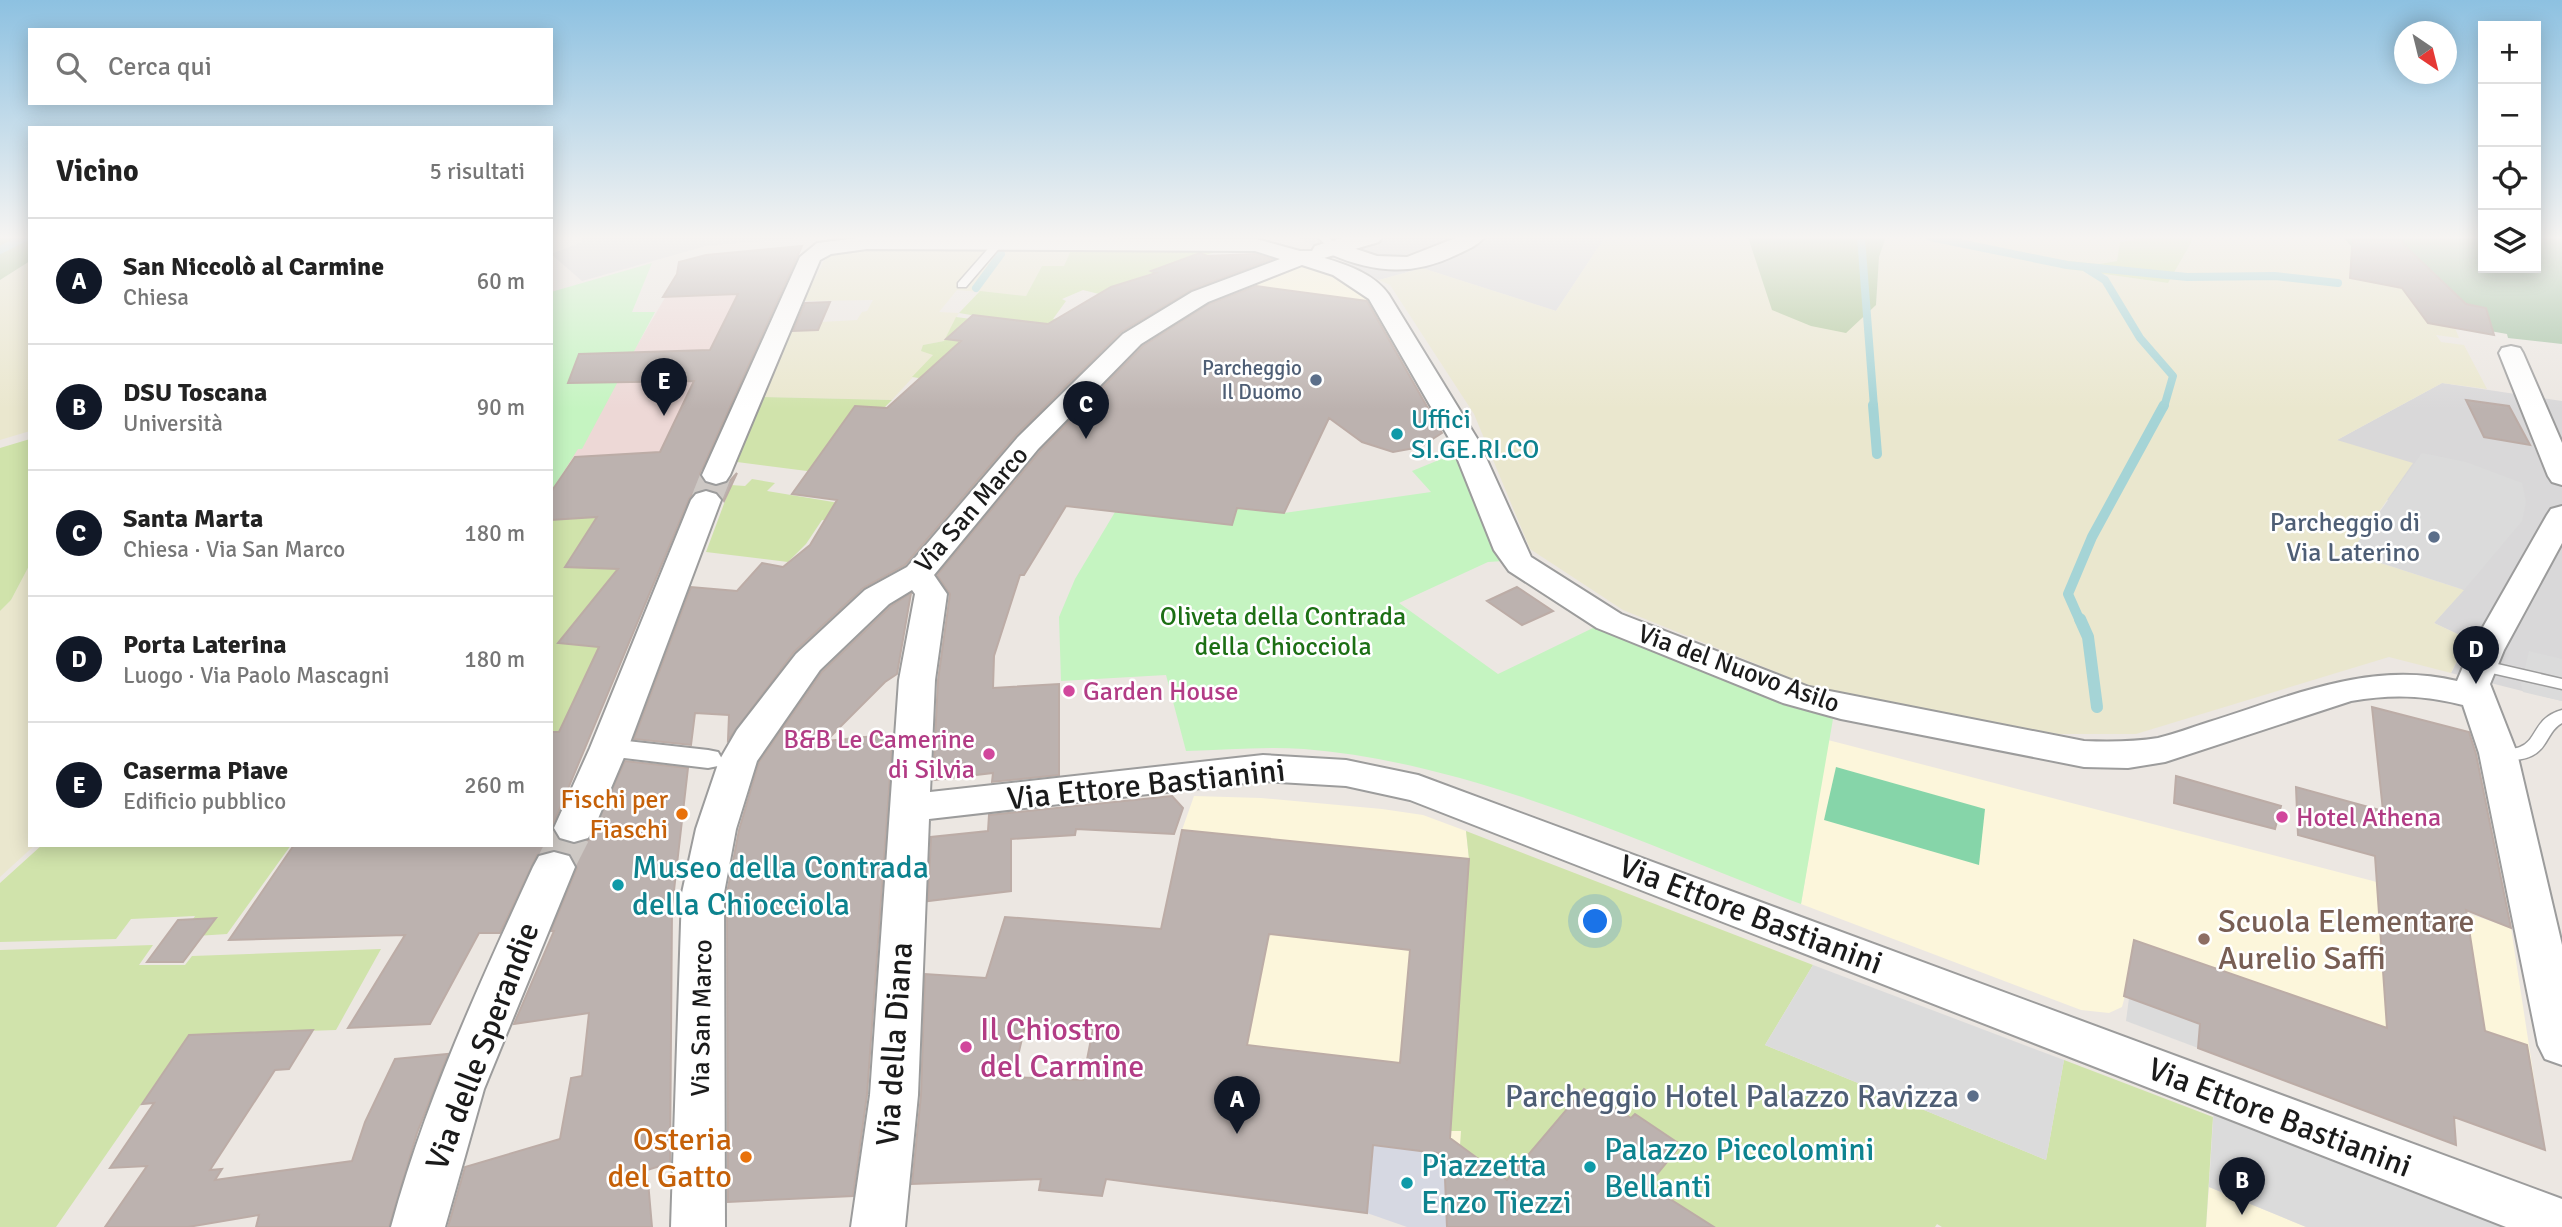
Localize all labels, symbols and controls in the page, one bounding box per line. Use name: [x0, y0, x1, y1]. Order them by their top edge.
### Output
north arrow: [2394, 21, 2457, 84]
map controls: [2478, 21, 2541, 273]
button: +: [2478, 21, 2541, 84]
search box: [28, 28, 553, 105]
icon: search: [52, 48, 90, 86]
text: Cerca qui: [108, 51, 212, 83]
button: −: [2478, 84, 2541, 147]
button: locate: [2478, 147, 2541, 210]
text: Vicino: [56, 153, 139, 190]
text: 5 risultati: [429, 157, 525, 186]
button: layers: [2478, 210, 2541, 273]
text: San Niccolò al Carmine: [123, 251, 384, 283]
text: A: [72, 267, 86, 296]
text: 60 m: [477, 267, 525, 296]
text: Chiesa: [123, 283, 189, 312]
place label: Parcheggio Il Duomo: [1202, 355, 1302, 405]
pin: E: [641, 358, 687, 416]
marker: Parcheggio Il Duomo: [1308, 372, 1324, 388]
text: DSU Toscana: [123, 377, 267, 409]
pin: C: [1063, 381, 1109, 439]
text: B: [72, 393, 86, 422]
text: 90 m: [477, 393, 525, 422]
place label: Uffici SI.GE.RI.CO: [1411, 404, 1539, 466]
text: Università: [123, 409, 223, 438]
marker: Uffici SI.GE.RI.CO: [1389, 426, 1405, 442]
street label: Via San Marco: [908, 440, 1035, 580]
text: Santa Marta: [123, 503, 263, 535]
place label: Parcheggio di Via Laterino: [2270, 507, 2420, 569]
text: C: [72, 519, 86, 548]
text: 180 m: [464, 519, 525, 548]
marker: Parcheggio di Via Laterino: [2426, 529, 2442, 545]
text: Chiesa · Via San Marco: [123, 535, 345, 564]
park label: Oliveta della Contrada della Chiocciola: [1160, 601, 1406, 663]
street label: Via del Nuovo Asilo: [1634, 618, 1844, 720]
pin: D: [2453, 626, 2499, 684]
text: Porta Laterina: [123, 629, 287, 661]
text: D: [71, 645, 87, 674]
text: 180 m: [464, 645, 525, 674]
text: Luogo · Via Paolo Mascagni: [123, 661, 390, 690]
place label: Garden House: [1083, 676, 1239, 708]
marker: Garden House: [1061, 683, 1077, 699]
place label: B&B Le Camerine di Silvia: [783, 724, 975, 786]
marker: B&B Le Camerine di Silvia: [981, 746, 997, 762]
street label: Via Ettore Bastianini: [1005, 751, 1287, 818]
text: Caserma Piave: [123, 755, 288, 787]
text: E: [72, 771, 86, 800]
text: 260 m: [464, 771, 525, 800]
place label: Fischi per Fiaschi: [560, 784, 668, 846]
text: Edificio pubblico: [123, 787, 286, 816]
place label: Hotel Athena: [2296, 802, 2441, 834]
marker: Fischi per Fiaschi: [674, 806, 690, 822]
marker: Hotel Athena: [2274, 809, 2290, 825]
street label: Via Ettore Bastianini: [1613, 846, 1888, 983]
place label: Museo della Contrada della Chiocciola: [632, 848, 929, 924]
marker: Museo della Contrada della Chiocciola: [610, 877, 626, 893]
place label: Scuola Elementare Aurelio Saffi: [2218, 902, 2474, 978]
your location: [1578, 904, 1612, 938]
street label: Via delle Sperandie: [417, 917, 548, 1175]
marker: Scuola Elementare Aurelio Saffi: [2196, 931, 2212, 947]
street label: Via San Marco: [685, 939, 719, 1097]
street label: Via della Diana: [868, 941, 921, 1147]
place label: Il Chiostro del Carmine: [980, 1010, 1144, 1086]
marker: Il Chiostro del Carmine: [958, 1039, 974, 1055]
street label: Via Ettore Bastianini: [2143, 1049, 2417, 1185]
pin: A: [1214, 1076, 1260, 1134]
place label: Parcheggio Hotel Palazzo Ravizza: [1505, 1077, 1959, 1116]
marker: Parcheggio Hotel Palazzo Ravizza: [1965, 1088, 1981, 1104]
place label: Osteria del Gatto: [607, 1120, 732, 1196]
place label: Palazzo Piccolomini Bellanti: [1604, 1130, 1874, 1206]
place label: Piazzetta Enzo Tiezzi: [1421, 1146, 1572, 1222]
marker: Osteria del Gatto: [738, 1149, 754, 1165]
pin: B: [2219, 1157, 2265, 1215]
marker: Palazzo Piccolomini Bellanti: [1582, 1159, 1598, 1175]
marker: Piazzetta Enzo Tiezzi: [1399, 1175, 1415, 1191]

